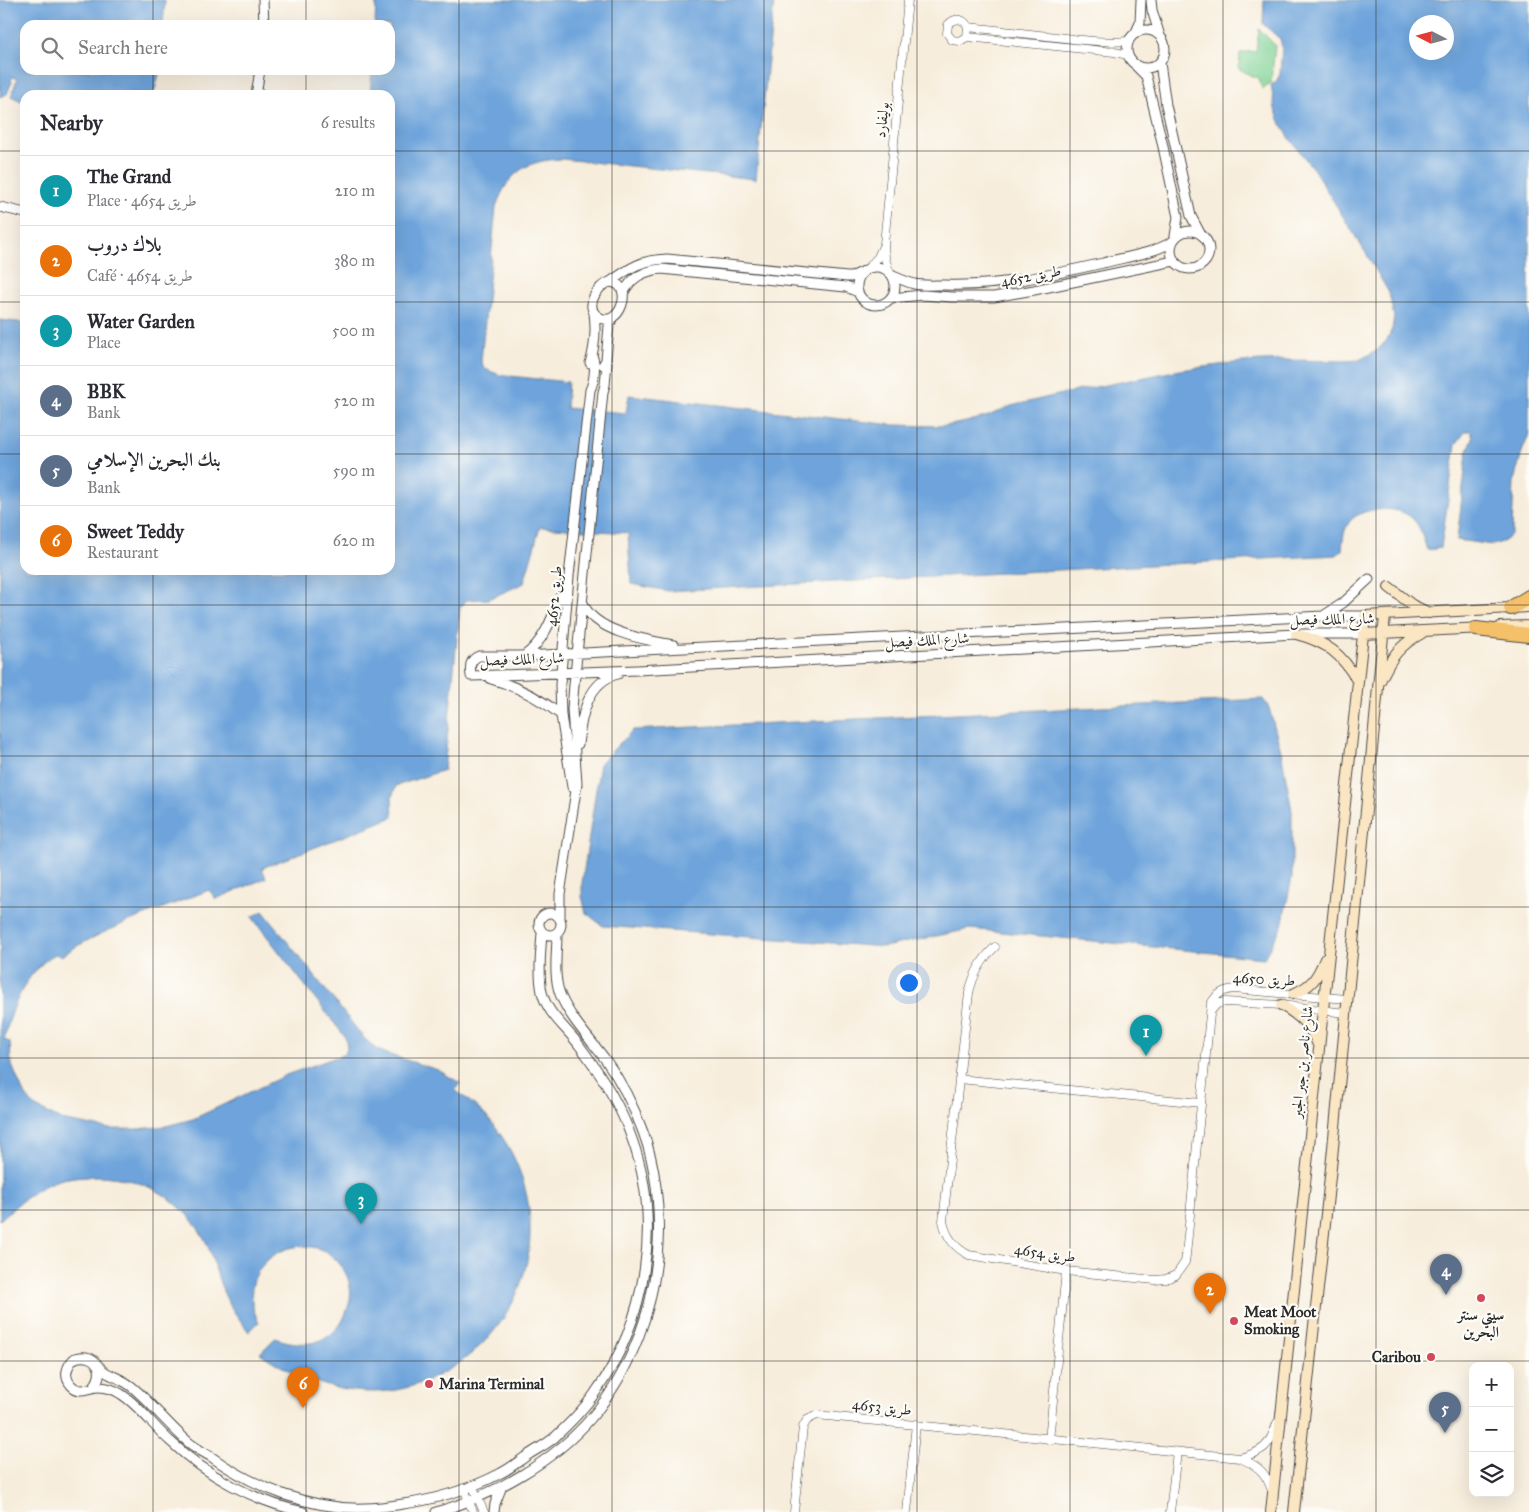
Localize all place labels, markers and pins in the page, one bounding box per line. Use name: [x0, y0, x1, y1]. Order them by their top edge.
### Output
pin: 1: [1130, 1015, 1162, 1056]
pin: 3: [345, 1183, 377, 1224]
pin: 4: [1430, 1254, 1462, 1295]
pin: 2: [1194, 1273, 1226, 1314]
marker: سيتي سنتر البحرين: [1475, 1292, 1487, 1304]
place label: Meat Moot Smoking: [1244, 1303, 1317, 1339]
place label: سيتي سنتر البحرين: [1456, 1306, 1504, 1342]
marker: Meat Moot Smoking: [1228, 1315, 1240, 1327]
place label: Caribou: [1372, 1348, 1421, 1366]
marker: Caribou: [1425, 1351, 1437, 1363]
pin: 6: [287, 1367, 319, 1408]
place label: Marina Terminal: [439, 1375, 545, 1393]
marker: Marina Terminal: [423, 1378, 435, 1390]
pin: 5: [1429, 1392, 1461, 1433]

